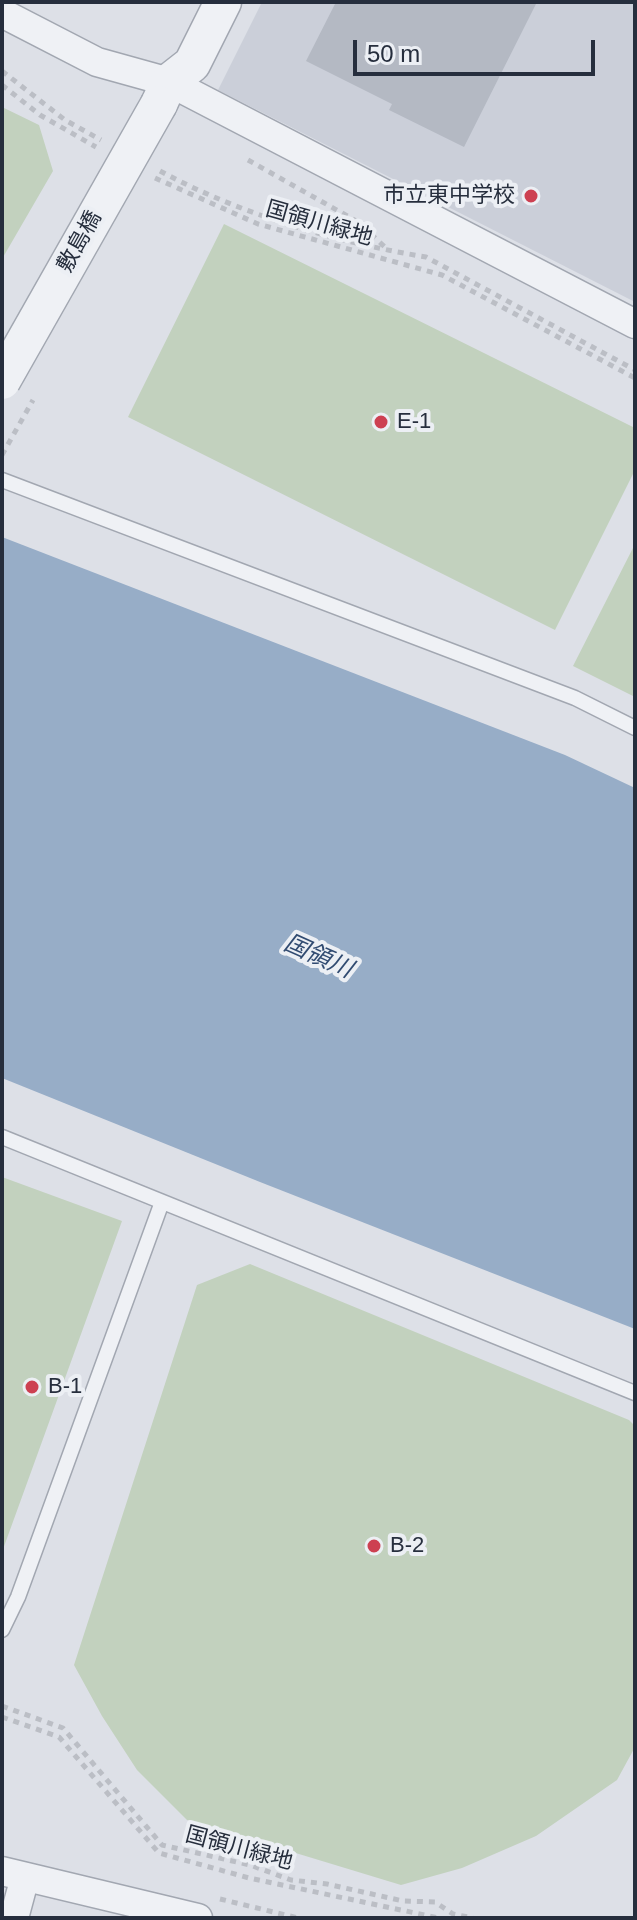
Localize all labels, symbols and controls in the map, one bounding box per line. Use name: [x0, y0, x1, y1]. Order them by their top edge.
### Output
scale bar: [357, 24, 599, 74]
text: 50 m: [367, 40, 420, 67]
place label: 市立東中学校: [383, 183, 515, 209]
marker: 市立東中学校: [522, 187, 540, 205]
street label: 国領川緑地: [262, 196, 376, 252]
street label: 敷島橋: [52, 207, 108, 277]
place label: E-1: [397, 409, 431, 435]
marker: E-1: [372, 413, 390, 431]
water label: 国領川: [279, 929, 357, 985]
place label: B-1: [48, 1374, 82, 1400]
marker: B-1: [23, 1378, 41, 1396]
place label: B-2: [390, 1533, 424, 1559]
marker: B-2: [365, 1537, 383, 1555]
street label: 国領川緑地: [182, 1822, 296, 1876]

